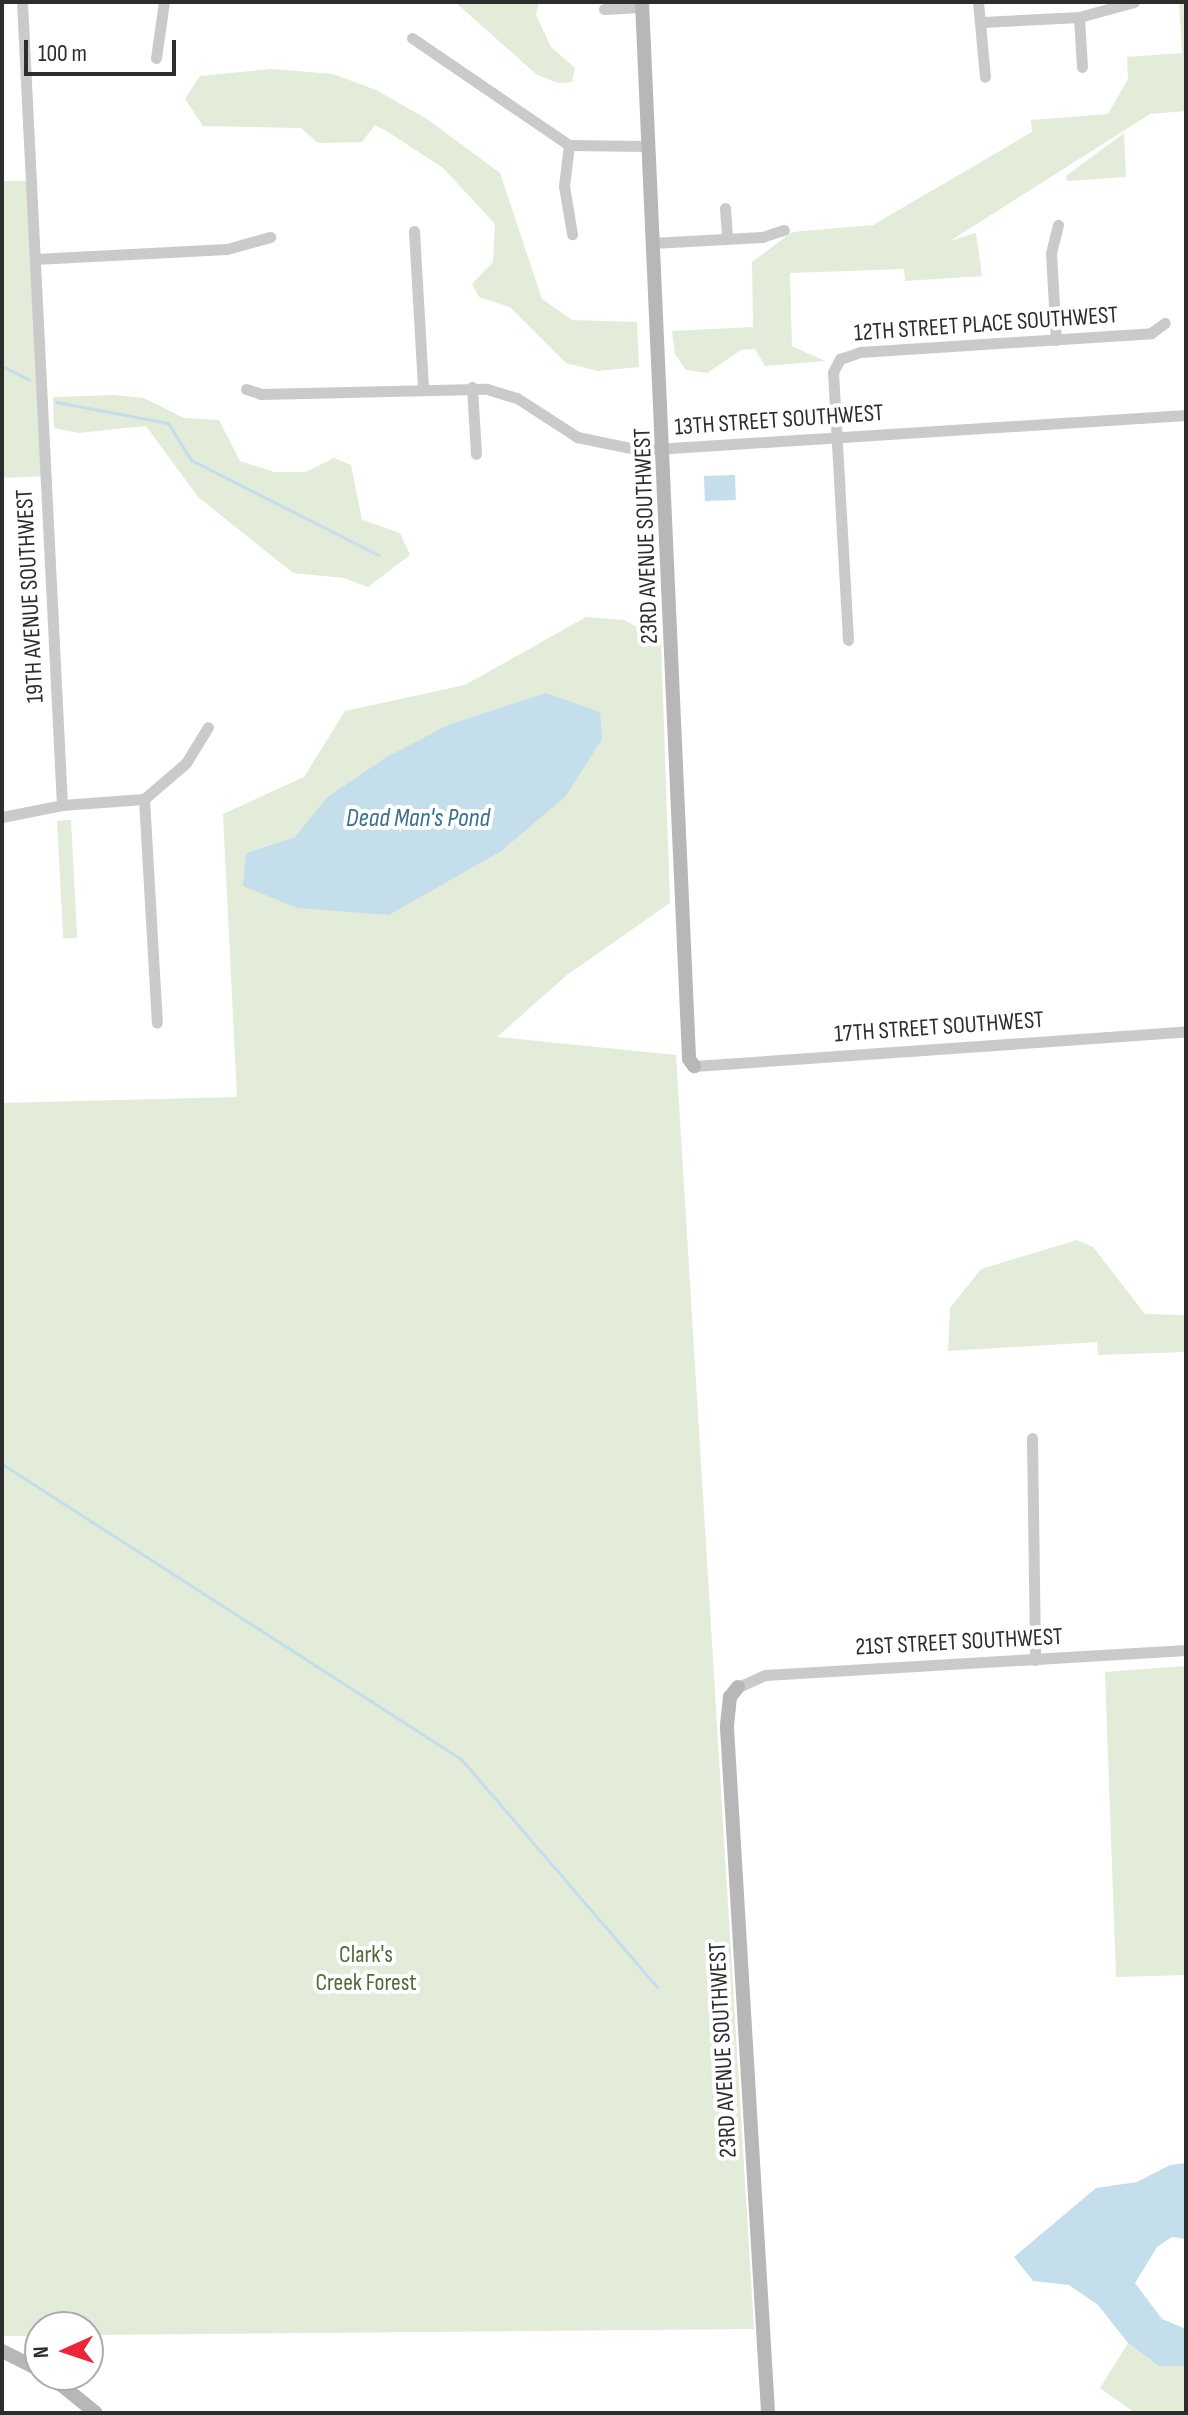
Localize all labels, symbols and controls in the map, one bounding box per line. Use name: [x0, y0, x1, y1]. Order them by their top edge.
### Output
scale bar: [28, 24, 180, 74]
text: 100 m: [38, 39, 87, 68]
street label: 12TH STREET PLACE SOUTHWEST: [853, 300, 1119, 348]
street label: 13TH STREET SOUTHWEST: [673, 398, 885, 442]
street label: 23RD AVENUE SOUTHWEST: [628, 428, 664, 644]
street label: 19TH AVENUE SOUTHWEST: [10, 488, 50, 704]
water label: Dead Man's Pond: [346, 803, 490, 835]
street label: 17TH STREET SOUTHWEST: [833, 1005, 1045, 1049]
street label: 21ST STREET SOUTHWEST: [855, 1622, 1063, 1662]
park label: Clark's Creek Forest: [315, 1941, 417, 1997]
street label: 23RD AVENUE SOUTHWEST: [703, 1941, 743, 2159]
north arrow: [24, 2311, 104, 2391]
text: N: [28, 2346, 55, 2359]

